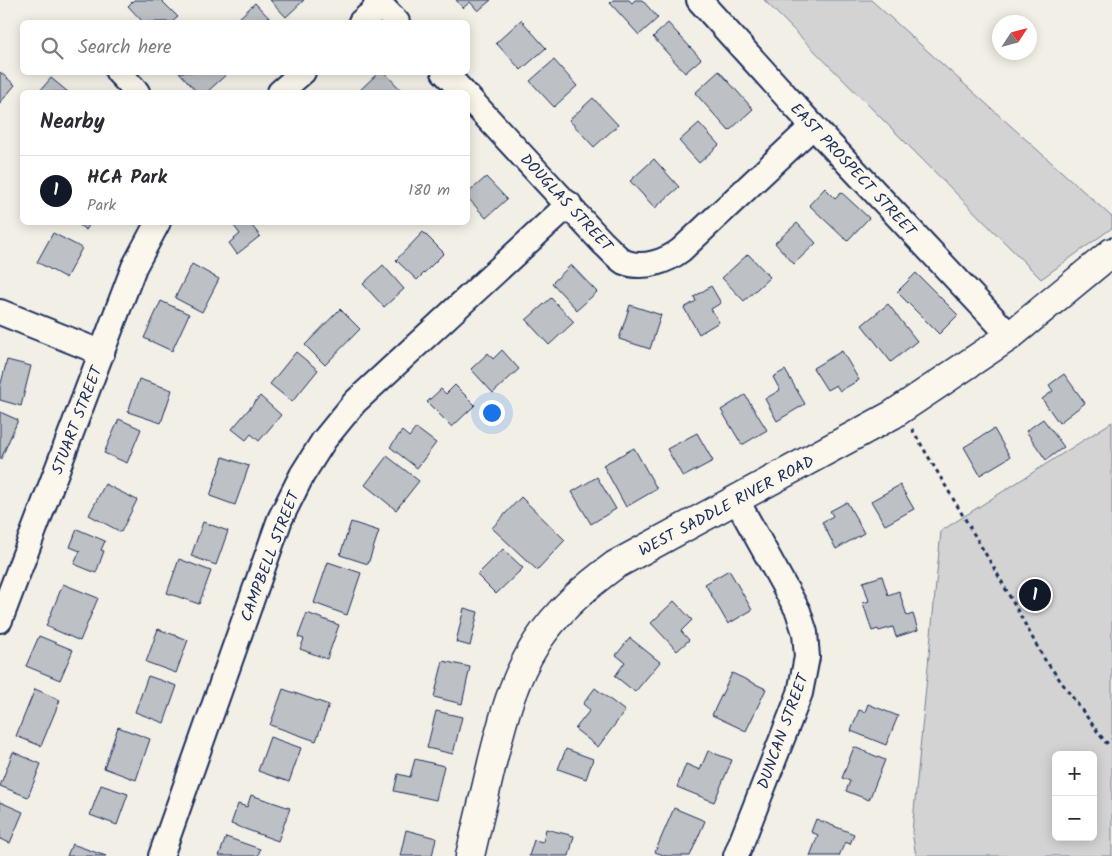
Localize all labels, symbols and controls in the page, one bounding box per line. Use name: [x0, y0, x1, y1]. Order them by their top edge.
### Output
north arrow: [992, 15, 1037, 60]
search box: [20, 20, 470, 75]
text: Search here: [78, 33, 172, 63]
icon: search: [38, 34, 66, 62]
street label: EAST PROSPECT STREET: [784, 97, 923, 244]
text: Nearby: [40, 106, 105, 139]
street label: DOUGLAS STREET: [514, 148, 619, 259]
text: HCA Park: [87, 163, 167, 193]
text: 1: [54, 178, 58, 203]
text: 180 m: [408, 178, 450, 203]
text: Park: [87, 193, 116, 218]
street label: STUART STREET: [45, 361, 110, 478]
your location: [479, 400, 505, 426]
street label: WEST SADDLE RIVER ROAD: [634, 449, 819, 563]
street label: CAMPBELL STREET: [234, 486, 307, 625]
pin: 1: [1019, 576, 1051, 614]
street label: DUNCAN STREET: [751, 669, 816, 793]
map controls: [1052, 751, 1097, 841]
button: +: [1052, 751, 1097, 796]
button: −: [1052, 796, 1097, 841]

